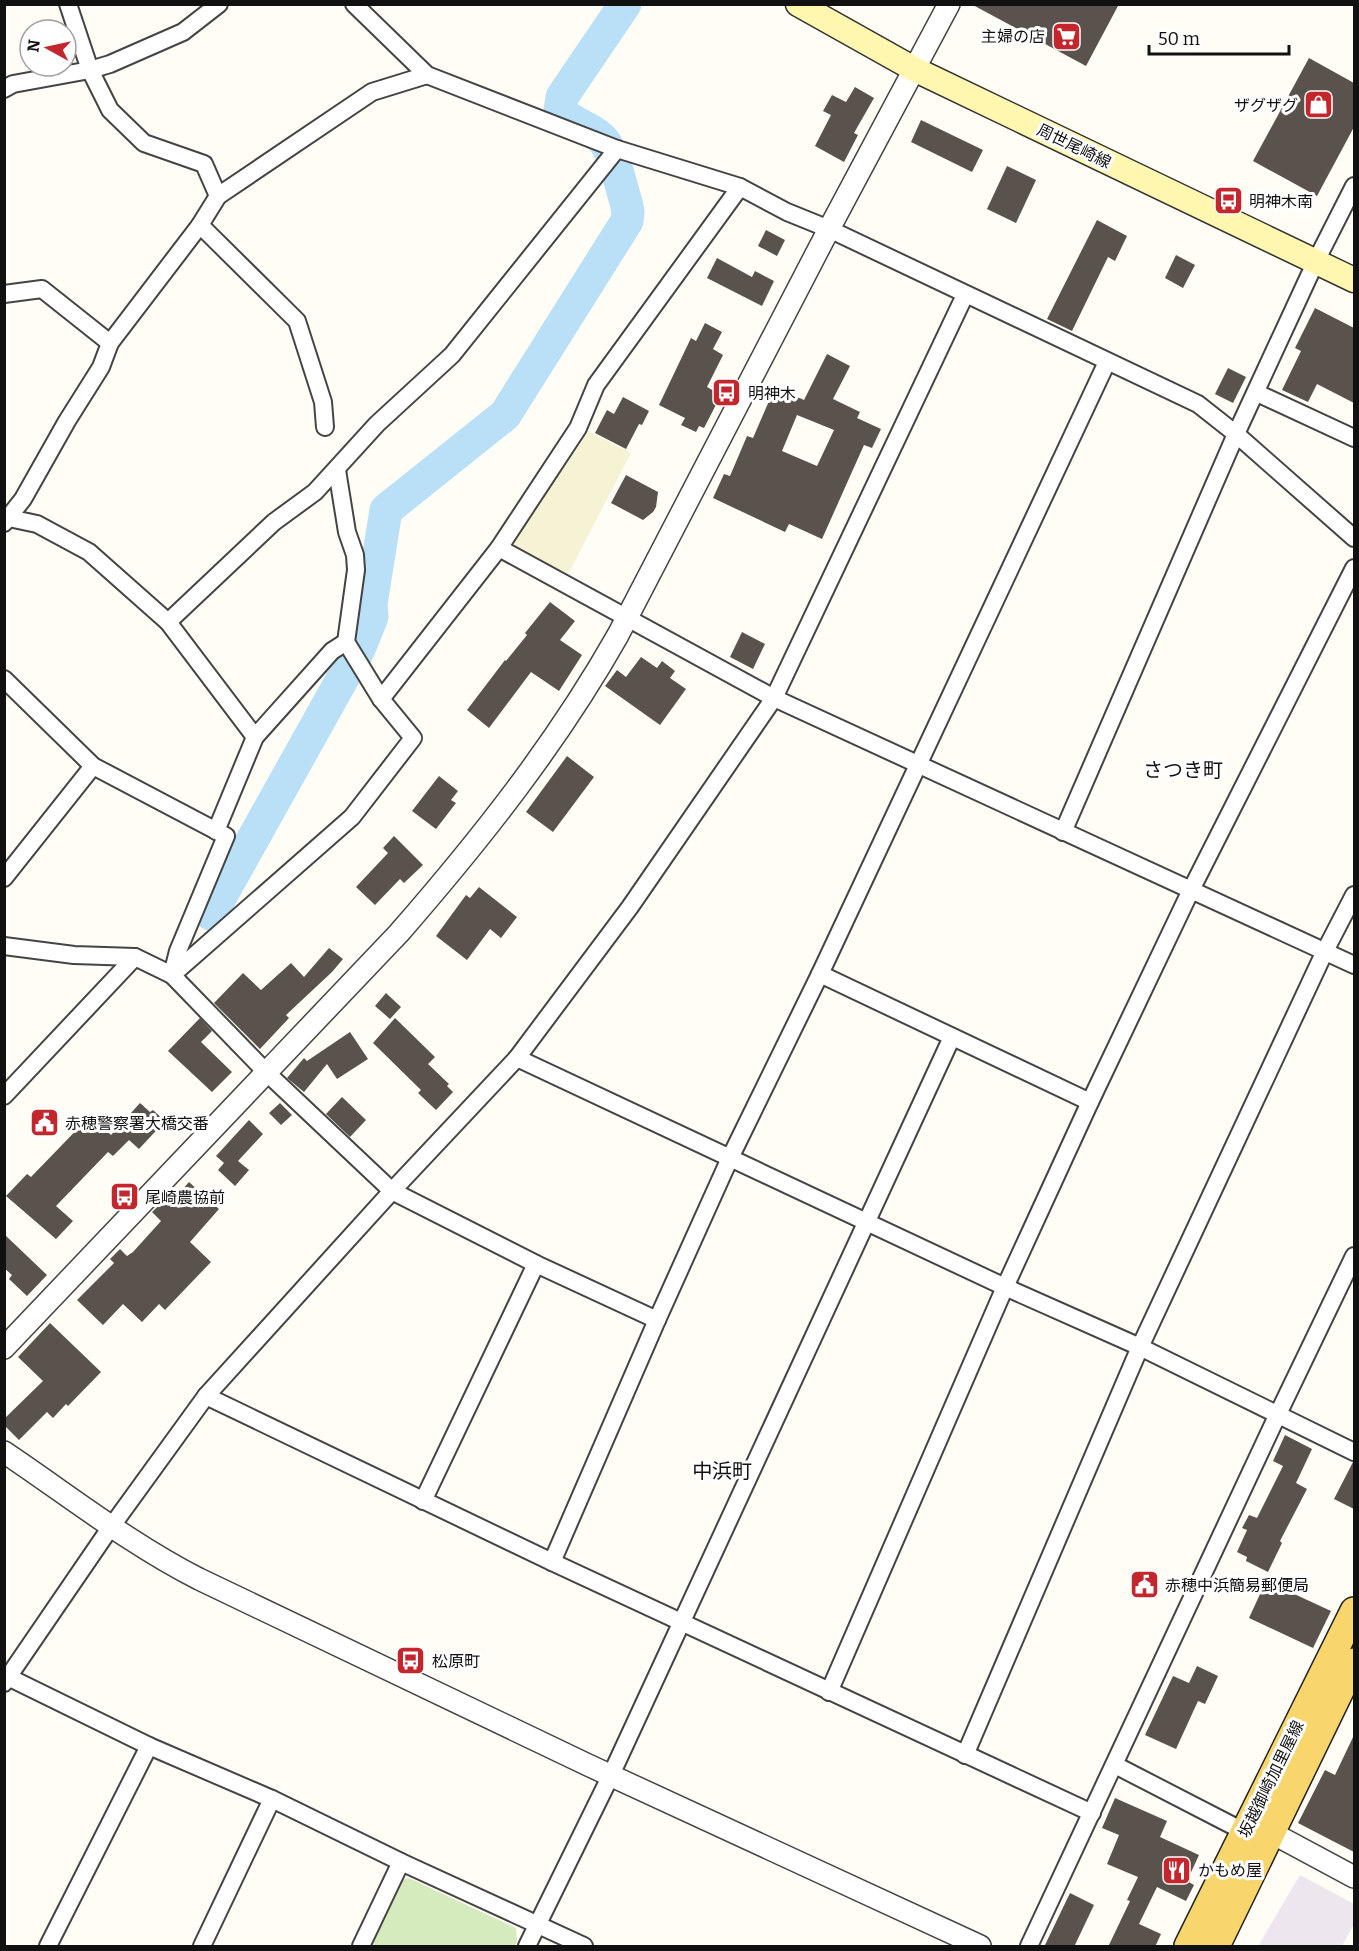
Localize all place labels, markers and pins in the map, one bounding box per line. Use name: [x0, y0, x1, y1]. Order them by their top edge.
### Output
supermarket icon: 主婦の店: [1050, 20, 1082, 52]
place label: 主婦の店: [981, 27, 1045, 46]
shop icon: ザグザグ: [1303, 89, 1335, 121]
place label: ザグザグ: [1234, 96, 1298, 115]
bus stop icon: 明神木南: [1212, 185, 1244, 217]
place label: 明神木南: [1249, 192, 1313, 211]
bus stop icon: 明神木: [711, 377, 743, 409]
place label: 明神木: [748, 384, 796, 403]
public building icon: 赤穂警察署大橋交番: [28, 1107, 60, 1139]
place label: 赤穂警察署大橋交番: [65, 1114, 209, 1133]
bus stop icon: 尾崎農協前: [108, 1181, 140, 1213]
place label: 尾崎農協前: [145, 1188, 225, 1207]
public building icon: 赤穂中浜簡易郵便局: [1128, 1569, 1160, 1601]
place label: 赤穂中浜簡易郵便局: [1165, 1576, 1309, 1595]
bus stop icon: 松原町: [395, 1645, 427, 1677]
place label: 松原町: [432, 1652, 480, 1671]
restaurant icon: かもめ屋: [1161, 1854, 1193, 1886]
place label: かもめ屋: [1198, 1861, 1262, 1880]

